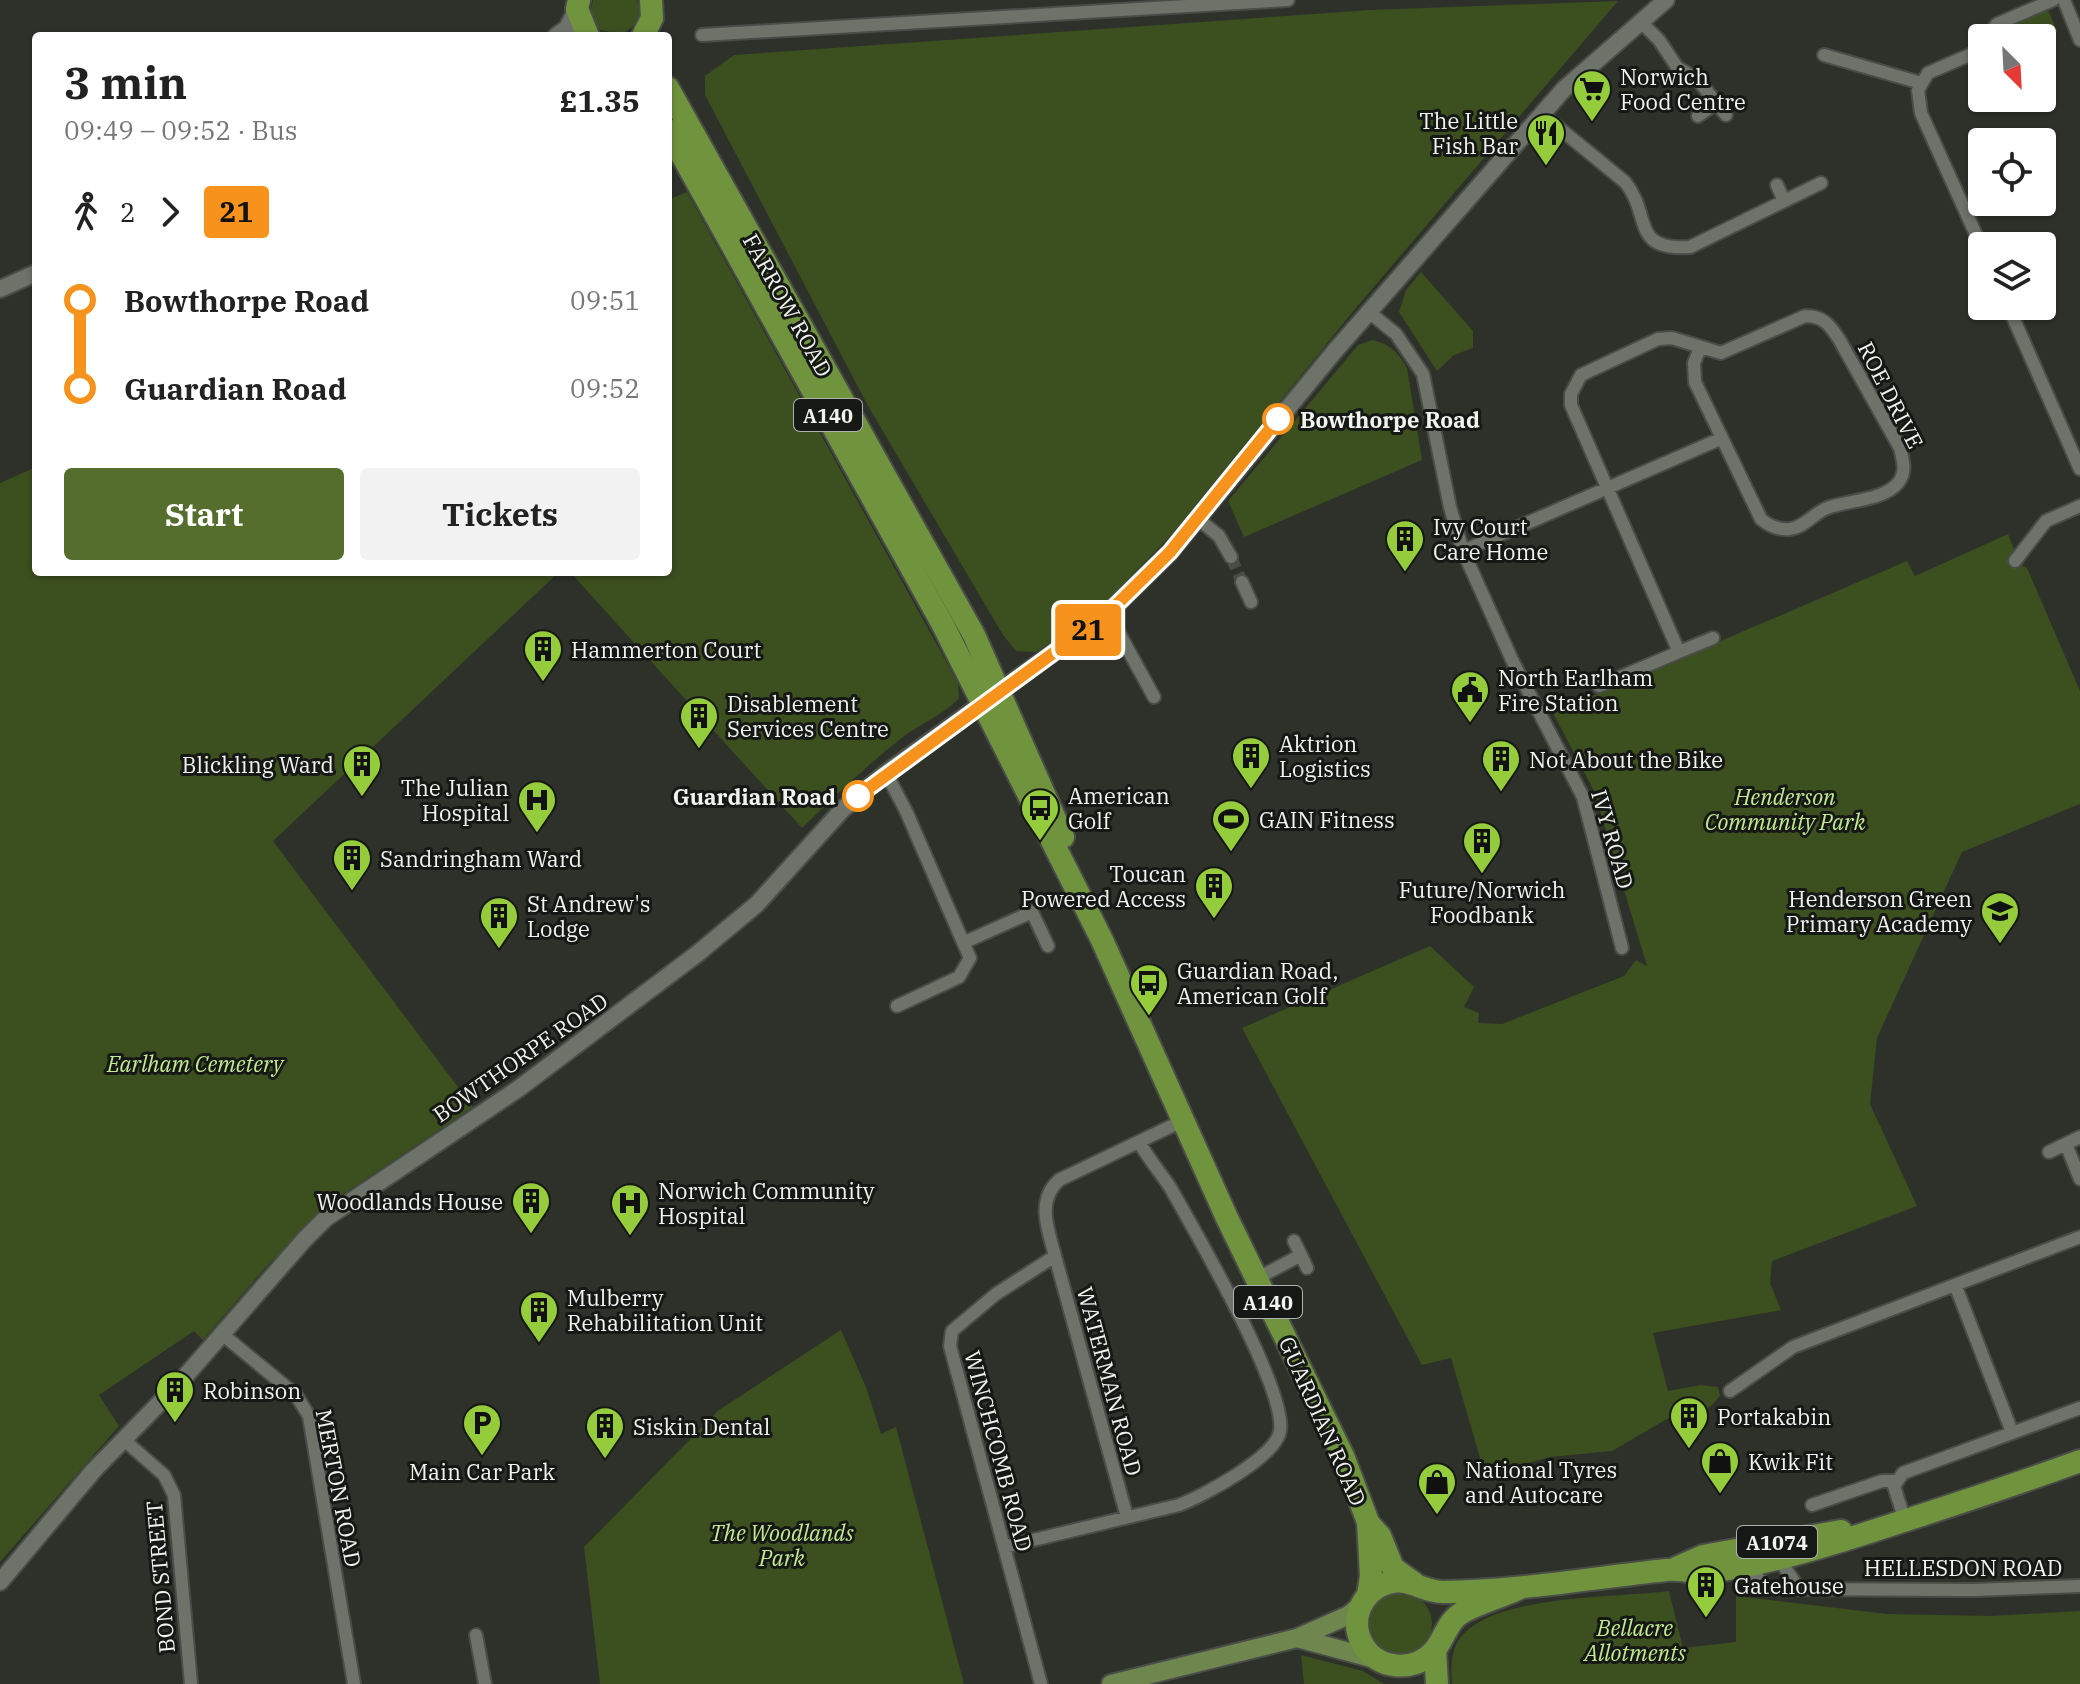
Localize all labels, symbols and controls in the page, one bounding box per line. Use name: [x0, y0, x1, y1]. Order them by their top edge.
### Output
north arrow: [1968, 24, 2056, 112]
map controls: [1968, 24, 2056, 320]
text: 3 min: [64, 54, 187, 111]
place label: Norwich Food Centre: [1620, 62, 1746, 116]
supermarket icon: Norwich Food Centre: [1571, 68, 1613, 123]
text: £1.35: [560, 81, 640, 120]
place label: The Little Fish Bar: [1419, 106, 1518, 160]
restaurant icon: The Little Fish Bar: [1525, 112, 1567, 167]
text: 09:49 – 09:52 · Bus: [64, 113, 298, 147]
button: locate: [1968, 128, 2056, 216]
icon: walk: [64, 190, 108, 234]
icon: forward: [148, 190, 192, 234]
text: 21: [220, 193, 253, 230]
text: 2: [120, 195, 136, 229]
street label: FARROW ROAD: [737, 228, 839, 382]
button: layers: [1968, 232, 2056, 320]
text: Bowthorpe Road: [124, 281, 369, 320]
text: 09:51: [570, 283, 640, 317]
street label: ROE DRIVE: [1852, 337, 1930, 453]
text: Guardian Road: [124, 369, 347, 408]
text: 09:52: [570, 371, 640, 405]
road number: A140: [794, 399, 862, 431]
marker: Bowthorpe Road: [1263, 404, 1293, 434]
place label: Bowthorpe Road: [1300, 405, 1480, 434]
button: Start: [64, 468, 344, 560]
button: Tickets: [360, 468, 640, 560]
place label: Ivy Court Care Home: [1433, 512, 1548, 566]
building icon: Ivy Court Care Home: [1384, 518, 1426, 573]
line badge: 21: [1052, 604, 1124, 656]
text: 21: [1071, 611, 1105, 648]
building icon: Hammerton Court: [522, 628, 564, 683]
place label: Hammerton Court: [571, 635, 761, 664]
place label: North Earlham Fire Station: [1498, 663, 1653, 717]
public building icon: North Earlham Fire Station: [1449, 669, 1491, 724]
place label: Disablement Services Centre: [727, 689, 889, 743]
building icon: Disablement Services Centre: [678, 695, 720, 750]
place label: Aktrion Logistics: [1279, 729, 1371, 783]
building icon: Aktrion Logistics: [1230, 735, 1272, 790]
building icon: Not About the Bike: [1480, 738, 1522, 793]
building icon: Blickling Ward: [341, 743, 383, 798]
place label: Not About the Bike: [1529, 745, 1723, 774]
place label: Blickling Ward: [182, 750, 334, 779]
place label: The Julian Hospital: [401, 773, 509, 827]
hospital icon: The Julian Hospital: [516, 779, 558, 834]
marker: Guardian Road: [843, 781, 873, 811]
place label: American Golf: [1068, 781, 1170, 835]
place label: Guardian Road: [673, 782, 836, 811]
park label: Henderson Community Park: [1705, 782, 1866, 836]
street label: IVY ROAD: [1585, 786, 1641, 892]
bus stop icon: American Golf: [1019, 787, 1061, 842]
sports icon: GAIN Fitness: [1210, 798, 1252, 853]
place label: GAIN Fitness: [1259, 805, 1395, 834]
building icon: Future/Norwich Foodbank: [1461, 820, 1503, 875]
building icon: Sandringham Ward: [331, 837, 373, 892]
place label: Sandringham Ward: [380, 844, 582, 873]
place label: Toucan Powered Access: [1021, 859, 1186, 913]
building icon: Toucan Powered Access: [1193, 865, 1235, 920]
place label: Future/Norwich Foodbank: [1399, 875, 1565, 929]
place label: Henderson Green Primary Academy: [1786, 884, 1972, 938]
place label: St Andrew's Lodge: [527, 889, 650, 943]
school or university icon: Henderson Green Primary Academy: [1979, 890, 2021, 945]
building icon: St Andrew's Lodge: [478, 895, 520, 950]
place label: Guardian Road, American Golf: [1177, 956, 1338, 1010]
bus stop icon: Guardian Road, American Golf: [1128, 962, 1170, 1017]
street label: BOWTHORPE ROAD: [427, 986, 613, 1128]
park label: Earlham Cemetery: [106, 1049, 285, 1078]
place label: Norwich Community Hospital: [658, 1176, 875, 1230]
building icon: Woodlands House: [510, 1180, 552, 1235]
hospital icon: Norwich Community Hospital: [609, 1182, 651, 1237]
place label: Woodlands House: [316, 1187, 503, 1216]
place label: Mulberry Rehabilitation Unit: [567, 1283, 763, 1337]
street label: WATERMAN ROAD: [1071, 1283, 1149, 1479]
road number: A140: [1234, 1286, 1302, 1318]
building icon: Mulberry Rehabilitation Unit: [518, 1289, 560, 1344]
street label: GUARDIAN ROAD: [1273, 1332, 1373, 1510]
street label: WINCHCOMB ROAD: [958, 1347, 1040, 1555]
building icon: Robinson: [154, 1369, 196, 1424]
place label: Robinson: [203, 1376, 301, 1405]
building icon: Portakabin: [1668, 1395, 1710, 1450]
parking icon: Main Car Park: [461, 1402, 503, 1457]
place label: Portakabin: [1717, 1402, 1831, 1431]
building icon: Siskin Dental: [584, 1405, 626, 1460]
street label: MERTON ROAD: [309, 1407, 369, 1569]
place label: Siskin Dental: [633, 1412, 770, 1441]
shop icon: Kwik Fit: [1699, 1440, 1741, 1495]
place label: Kwik Fit: [1748, 1447, 1833, 1476]
place label: National Tyres and Autocare: [1465, 1455, 1617, 1509]
place label: Main Car Park: [409, 1457, 555, 1486]
shop icon: National Tyres and Autocare: [1416, 1461, 1458, 1516]
street label: BOND STREET: [139, 1500, 181, 1654]
park label: The Woodlands Park: [710, 1518, 854, 1572]
road number: A1074: [1737, 1526, 1817, 1558]
street label: HELLESDON ROAD: [1864, 1553, 2062, 1582]
building icon: Gatehouse: [1685, 1564, 1727, 1619]
place label: Gatehouse: [1734, 1571, 1844, 1600]
park label: Bellacre Allotments: [1582, 1613, 1687, 1667]

